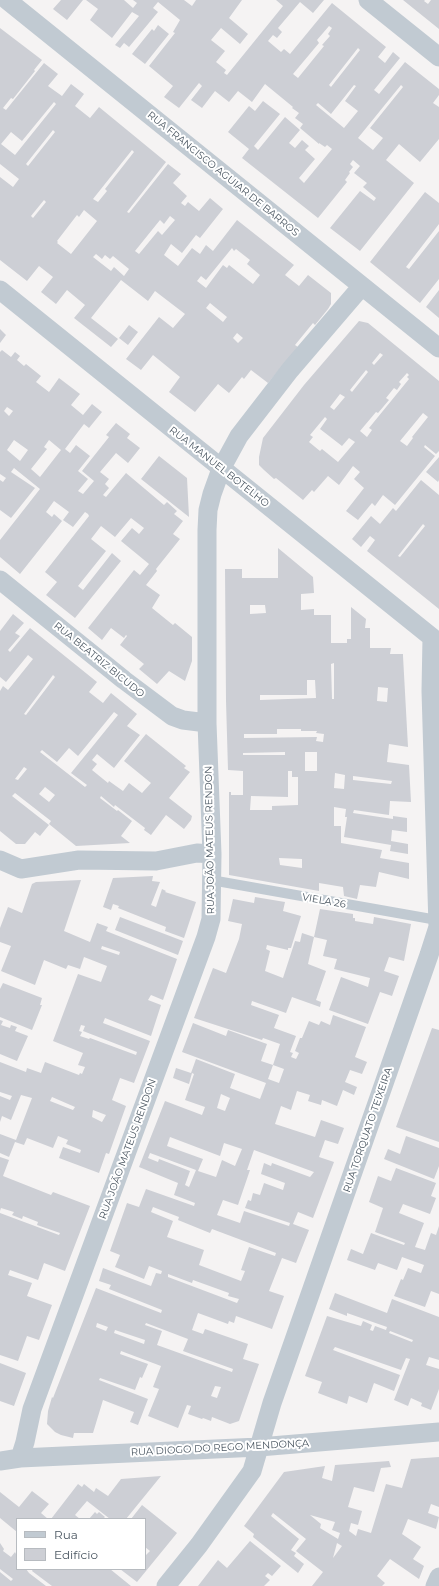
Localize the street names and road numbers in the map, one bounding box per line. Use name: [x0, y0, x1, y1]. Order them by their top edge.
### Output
street label: RUA FRANCISCO AGUIAR DE BARROS: [145, 109, 301, 239]
street label: RUA MANUEL BOTELHO: [167, 424, 271, 510]
street label: RUA BEATRIZ BICUDO: [51, 620, 147, 700]
street label: RUA JOÃO MATEUS RENDON: [203, 766, 217, 914]
street label: VIELA 26: [301, 891, 347, 911]
street label: RUA TORQUATO TEIXEIRA: [341, 1066, 395, 1194]
street label: RUA JOÃO MATEUS RENDON: [97, 1077, 159, 1221]
street label: RUA DIOGO DO REGO MENDONÇA: [131, 1437, 309, 1459]

